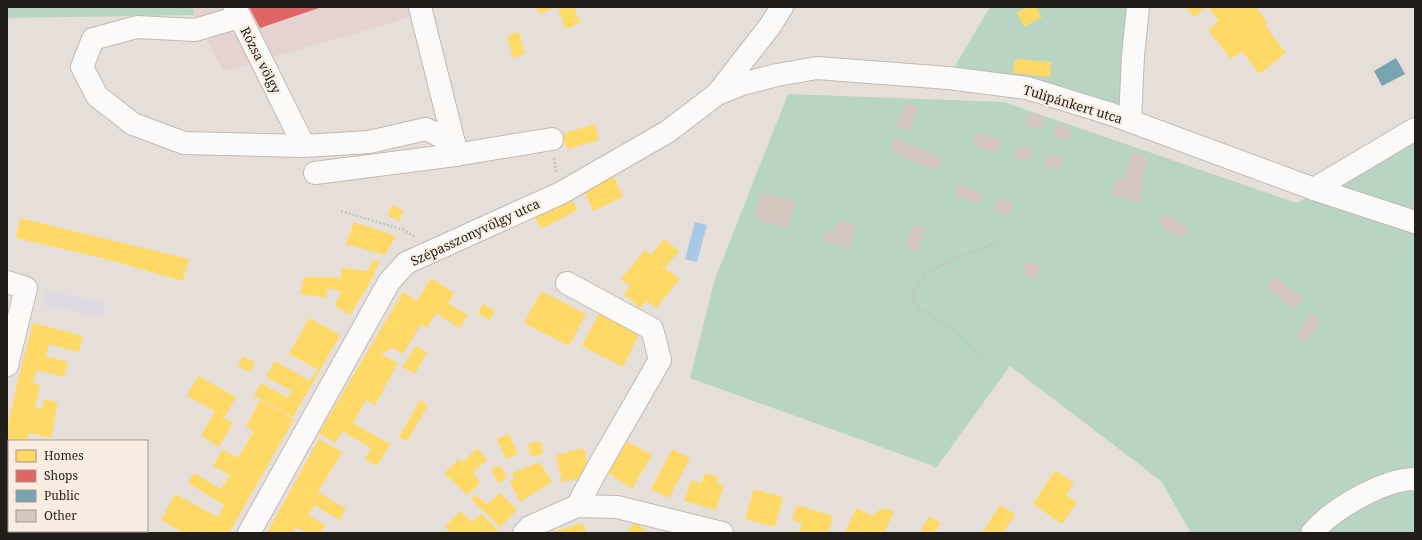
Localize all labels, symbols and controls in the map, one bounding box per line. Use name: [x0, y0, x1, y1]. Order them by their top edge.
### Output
street label: Rózsa völgy: [236, 24, 286, 97]
street label: Tulipánkert utca: [1021, 80, 1125, 128]
street label: Szépasszonyvölgy utca: [407, 194, 543, 270]
legend: [8, 440, 148, 532]
text: Homes: [44, 447, 84, 464]
text: Shops: [44, 467, 78, 484]
text: Public: [44, 487, 80, 504]
text: Other: [44, 507, 77, 524]

